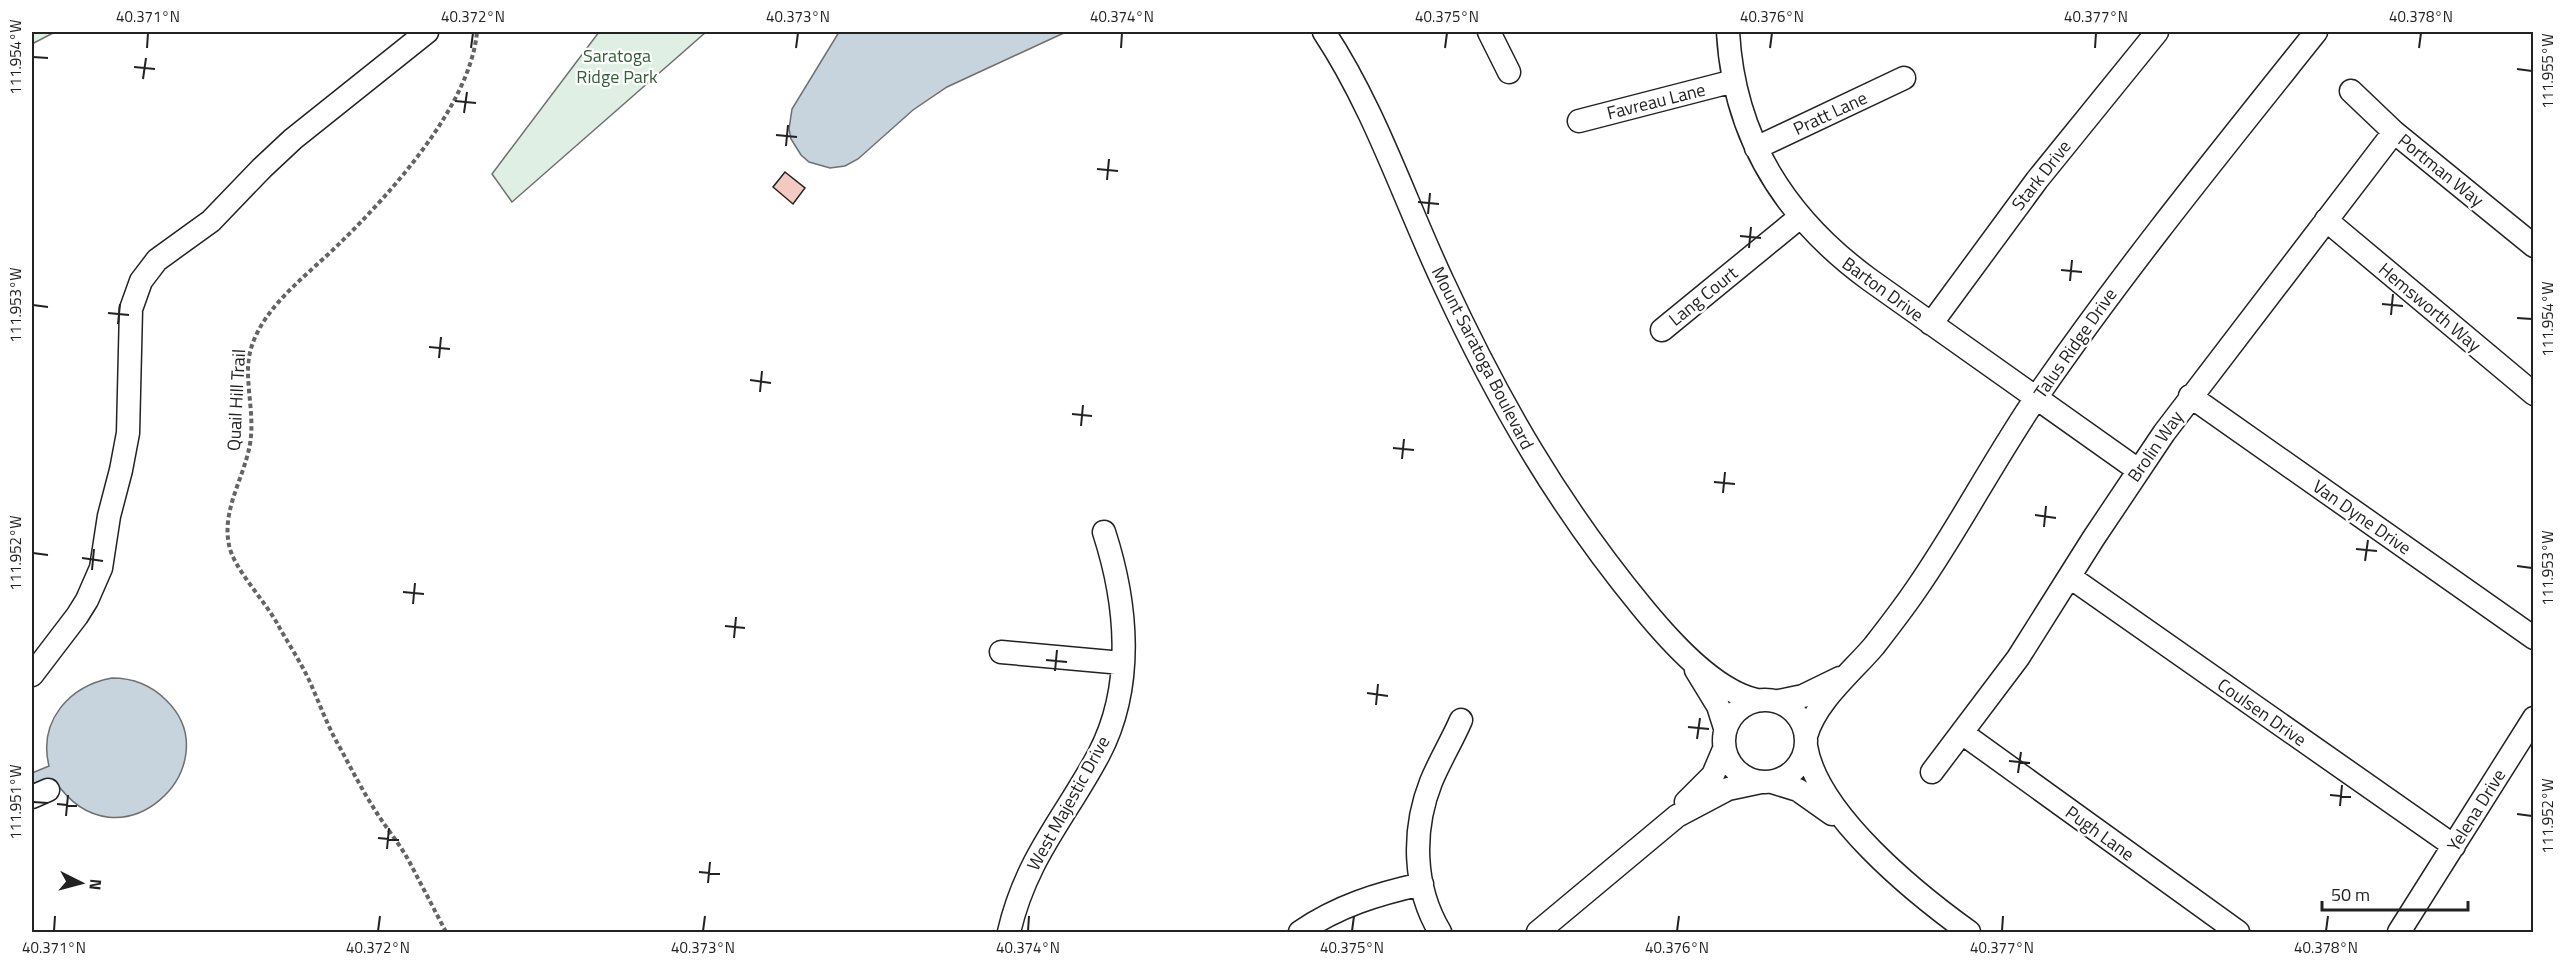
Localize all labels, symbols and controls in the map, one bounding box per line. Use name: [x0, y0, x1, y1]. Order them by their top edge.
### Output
text: 40.371°N: [116, 5, 180, 28]
text: 40.372°N: [441, 5, 505, 28]
text: 40.373°N: [766, 5, 830, 28]
text: 40.374°N: [1090, 5, 1154, 28]
text: 40.375°N: [1415, 5, 1479, 28]
text: 40.376°N: [1740, 5, 1804, 28]
text: 40.377°N: [2064, 5, 2128, 28]
text: 40.378°N: [2389, 5, 2453, 28]
text: 111.954°W: [4, 19, 27, 95]
text: 111.955°W: [2536, 33, 2559, 109]
park label: Saratoga Ridge Park: [576, 42, 658, 90]
street label: Favreau Lane: [1604, 76, 1708, 126]
street label: Pratt Lane: [1789, 84, 1871, 142]
street label: Portman Way: [2392, 127, 2490, 213]
street label: Stark Drive: [2005, 134, 2077, 216]
street label: Barton Drive: [1837, 250, 1929, 328]
street label: Hemsworth Way: [2373, 256, 2488, 358]
street label: Lang Court: [1663, 259, 1744, 332]
street label: Mount Saratoga Boulevard: [1425, 262, 1541, 454]
text: 111.953°W: [4, 267, 27, 343]
text: 111.954°W: [2536, 281, 2559, 357]
street label: Talus Ridge Drive: [2027, 282, 2123, 404]
street label: Quail Hill Trail: [220, 348, 252, 452]
street label: Brolin Way: [2121, 405, 2190, 487]
street label: Van Dyne Drive: [2307, 473, 2417, 561]
text: 111.952°W: [4, 515, 27, 591]
text: 111.953°W: [2536, 530, 2559, 606]
street label: Coulsen Drive: [2212, 671, 2312, 753]
street label: West Majestic Drive: [1020, 731, 1116, 875]
text: 111.951°W: [4, 764, 27, 840]
street label: Yelena Drive: [2440, 764, 2512, 856]
text: 111.952°W: [2536, 778, 2559, 854]
street label: Pugh Lane: [2060, 799, 2140, 867]
north arrow: [51, 853, 111, 913]
scale bar: [2322, 874, 2468, 912]
text: N: [83, 878, 108, 891]
text: 50 m: [2331, 881, 2370, 908]
text: 40.371°N: [22, 936, 86, 959]
text: 40.372°N: [346, 936, 410, 959]
text: 40.373°N: [671, 936, 735, 959]
text: 40.374°N: [996, 936, 1060, 959]
text: 40.375°N: [1320, 936, 1384, 959]
text: 40.376°N: [1645, 936, 1709, 959]
text: 40.377°N: [1970, 936, 2034, 959]
text: 40.378°N: [2294, 936, 2358, 959]

